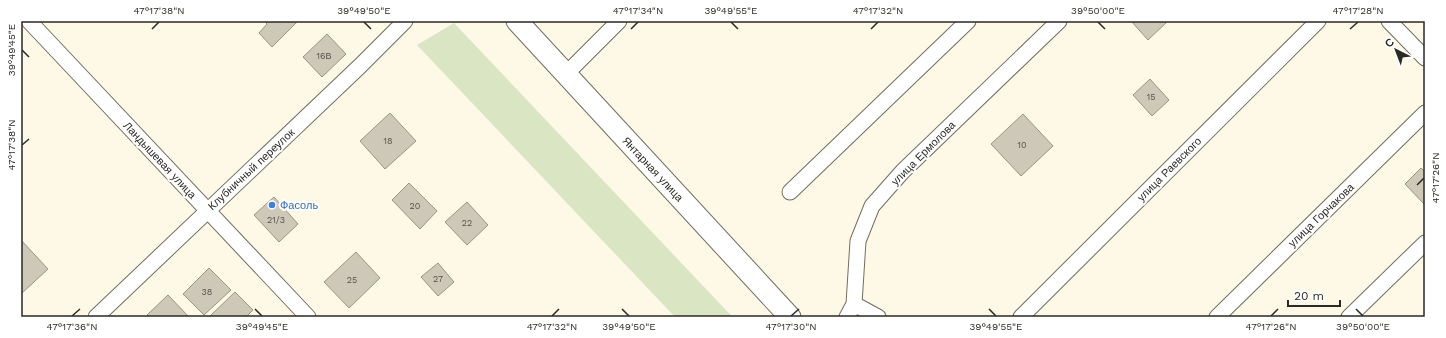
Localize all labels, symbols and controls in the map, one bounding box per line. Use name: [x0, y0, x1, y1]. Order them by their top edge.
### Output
text: 47°17'38"N: [133, 5, 185, 16]
text: 39°49'50"E: [337, 5, 391, 16]
text: 47°17'34"N: [613, 5, 663, 16]
text: 39°49'55"E: [704, 5, 758, 16]
text: 47°17'32"N: [853, 5, 903, 16]
text: 39°50'00"E: [1071, 5, 1125, 16]
text: 47°17'28"N: [1332, 5, 1384, 16]
text: 39°49'45"E: [6, 24, 17, 76]
north arrow: [1376, 30, 1416, 70]
text: С: [1382, 35, 1397, 50]
house number: 16В: [317, 51, 332, 61]
house number: 15: [1147, 92, 1155, 102]
street label: улица Ермолова: [889, 118, 959, 188]
text: 47°17'38"N: [6, 119, 17, 171]
street label: Ландышевая улица: [121, 119, 199, 202]
street label: Клубничный переулок: [205, 126, 297, 213]
street label: Янтарная улица: [619, 134, 686, 205]
street label: улица Раевского: [1135, 135, 1204, 204]
house number: 18: [383, 136, 393, 146]
house number: 10: [1017, 140, 1027, 150]
text: 47°17'26"N: [1430, 153, 1441, 203]
street label: улица Горчакова: [1286, 180, 1357, 250]
place label: Фасоль: [280, 199, 318, 212]
marker: Фасоль: [267, 200, 277, 210]
house number: 20: [410, 201, 421, 211]
house number: 21/3: [267, 215, 285, 225]
house number: 22: [462, 218, 472, 228]
house number: 27: [433, 274, 443, 284]
house number: 25: [347, 275, 357, 285]
scale bar: [1288, 282, 1340, 308]
house number: 38: [202, 287, 212, 297]
text: 20 m: [1294, 289, 1324, 303]
text: 47°17'36"N: [47, 321, 97, 332]
text: 39°49'45"E: [236, 321, 288, 332]
text: 47°17'32"N: [527, 321, 577, 332]
text: 39°49'50"E: [602, 321, 656, 332]
text: 47°17'30"N: [765, 321, 817, 332]
text: 39°49'55"E: [969, 321, 1023, 332]
text: 47°17'26"N: [1246, 321, 1296, 332]
text: 39°50'00"E: [1336, 321, 1390, 332]

